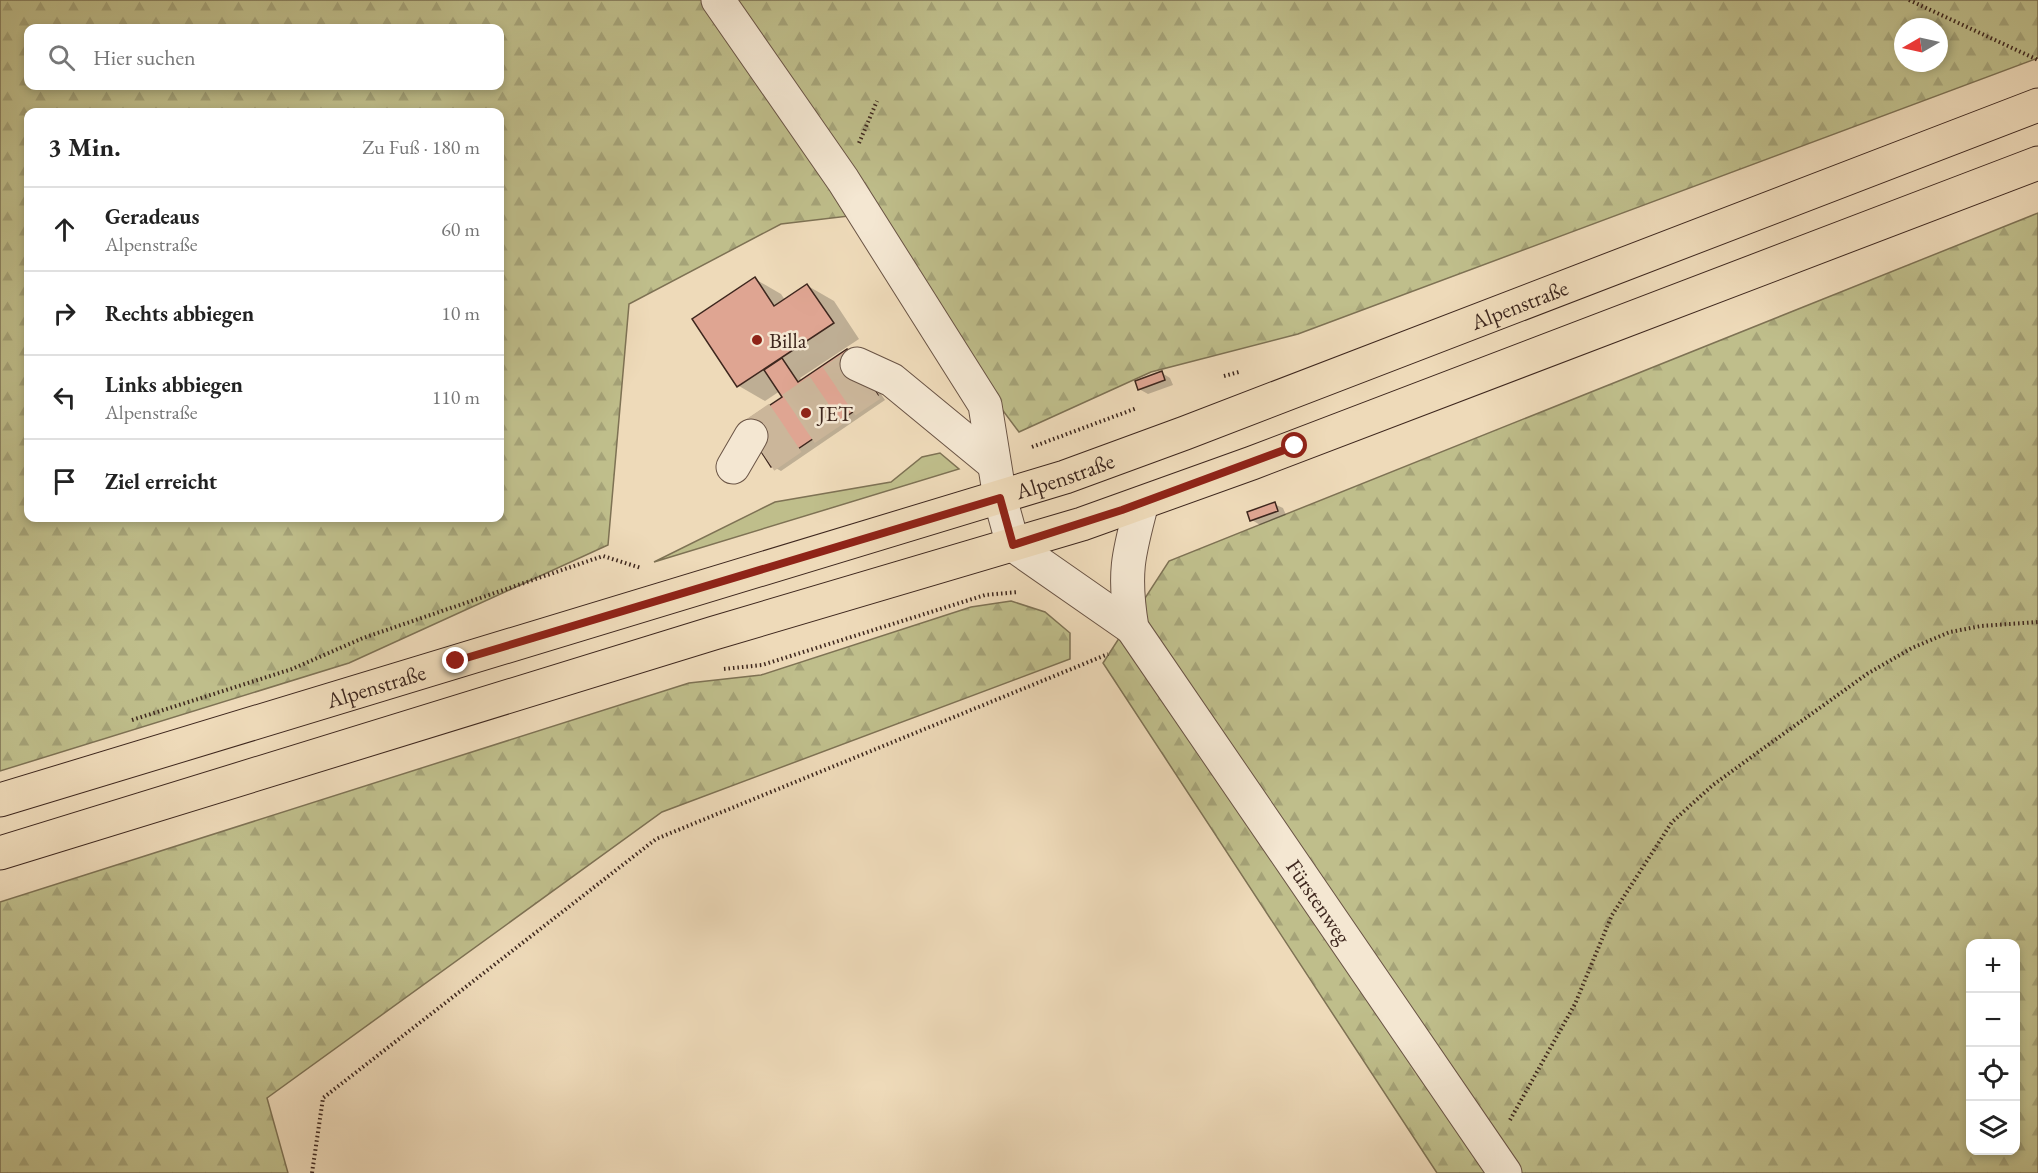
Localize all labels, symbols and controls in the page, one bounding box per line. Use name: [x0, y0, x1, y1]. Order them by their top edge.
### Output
north arrow: [1894, 18, 1948, 72]
search box: [24, 24, 504, 90]
icon: search: [45, 41, 78, 74]
text: Hier suchen: [93, 43, 196, 72]
text: 3 Min.: [48, 130, 121, 164]
text: Zu Fuß · 180 m: [362, 134, 480, 160]
text: Geradeaus: [105, 202, 199, 231]
icon: ahead: [48, 213, 81, 246]
text: 60 m: [441, 216, 480, 242]
text: Alpenstraße: [105, 231, 198, 257]
street label: Alpenstraße: [1466, 272, 1573, 337]
icon: right: [48, 297, 81, 330]
text: Rechts abbiegen: [105, 299, 254, 328]
text: 10 m: [441, 300, 480, 326]
place label: Billa: [769, 326, 807, 355]
marker: Billa: [750, 333, 764, 347]
text: Links abbiegen: [105, 370, 243, 399]
icon: left: [48, 381, 81, 414]
text: 110 m: [432, 384, 480, 410]
text: Alpenstraße: [105, 399, 198, 425]
place label: JET: [816, 399, 853, 428]
marker: JET: [799, 406, 813, 420]
route start: [1281, 432, 1307, 458]
street label: Alpenstraße: [1011, 446, 1118, 506]
icon: arrive: [48, 465, 81, 498]
text: Ziel erreicht: [105, 467, 217, 496]
route end: [442, 647, 468, 673]
street label: Alpenstraße: [322, 657, 429, 715]
street label: Fürstenweg: [1280, 853, 1359, 950]
map controls: [1966, 939, 2020, 1155]
button: +: [1966, 939, 2020, 993]
button: −: [1966, 993, 2020, 1047]
button: locate: [1966, 1047, 2020, 1101]
button: layers: [1966, 1101, 2020, 1155]

